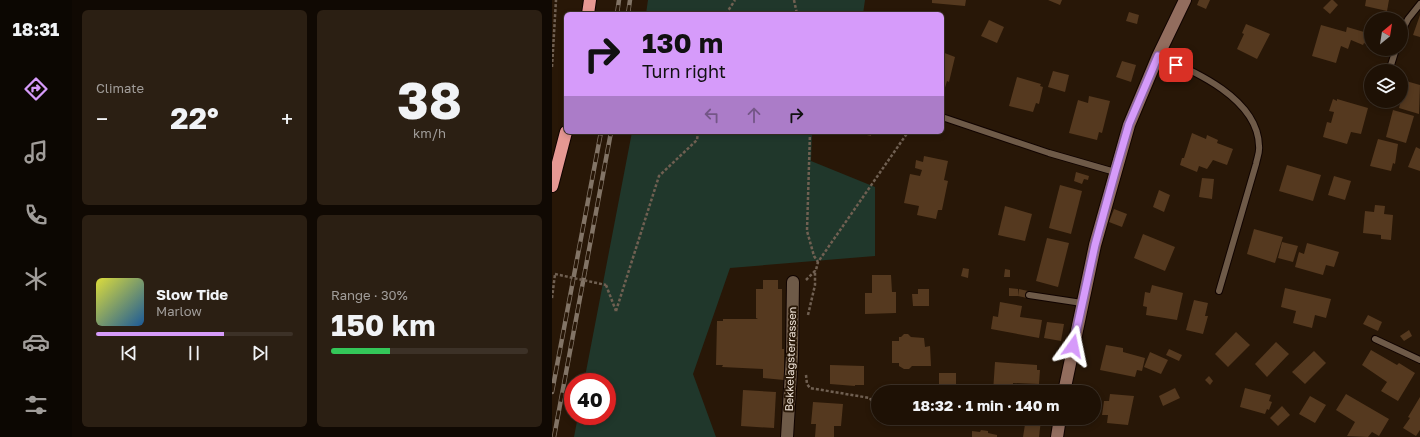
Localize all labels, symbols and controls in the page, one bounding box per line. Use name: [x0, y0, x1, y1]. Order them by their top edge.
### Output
north arrow: [1364, 12, 1408, 56]
map controls: [1364, 12, 1408, 108]
text: 18:31: [13, 18, 59, 40]
text: 130 m: [642, 26, 723, 59]
icon: right: [576, 28, 628, 80]
pin: [1159, 48, 1193, 82]
icon: arrive: [1165, 54, 1187, 76]
text: Turn right: [642, 60, 726, 82]
button: layers: [1364, 64, 1408, 108]
text: 38: [397, 68, 462, 130]
icon: directions: [22, 75, 50, 103]
text: Climate: [96, 80, 144, 96]
text: 22°: [170, 100, 219, 136]
icon: left: [701, 104, 723, 126]
icon: ahead: [743, 104, 765, 126]
icon: right: [785, 104, 807, 126]
text: −: [96, 105, 108, 132]
text: +: [281, 105, 293, 132]
text: km/h: [413, 125, 446, 141]
icon: music: [22, 138, 50, 166]
icon: phone: [22, 201, 50, 229]
icon: climate: [22, 265, 50, 293]
text: Slow Tide: [156, 285, 228, 303]
text: Range · 30%: [331, 287, 408, 303]
text: Marlow: [156, 303, 202, 319]
street label: Bekkelagsterrassen: [782, 306, 798, 412]
text: 150 km: [331, 307, 435, 343]
position arrow: [1052, 325, 1094, 367]
icon: car: [22, 328, 50, 356]
icon: previous: [118, 342, 140, 364]
icon: pause: [183, 342, 205, 364]
icon: next: [249, 342, 271, 364]
speed limit sign: 40: [564, 373, 616, 425]
icon: filters: [22, 391, 50, 419]
text: 18:32 · 1 min · 140 m: [913, 396, 1059, 414]

